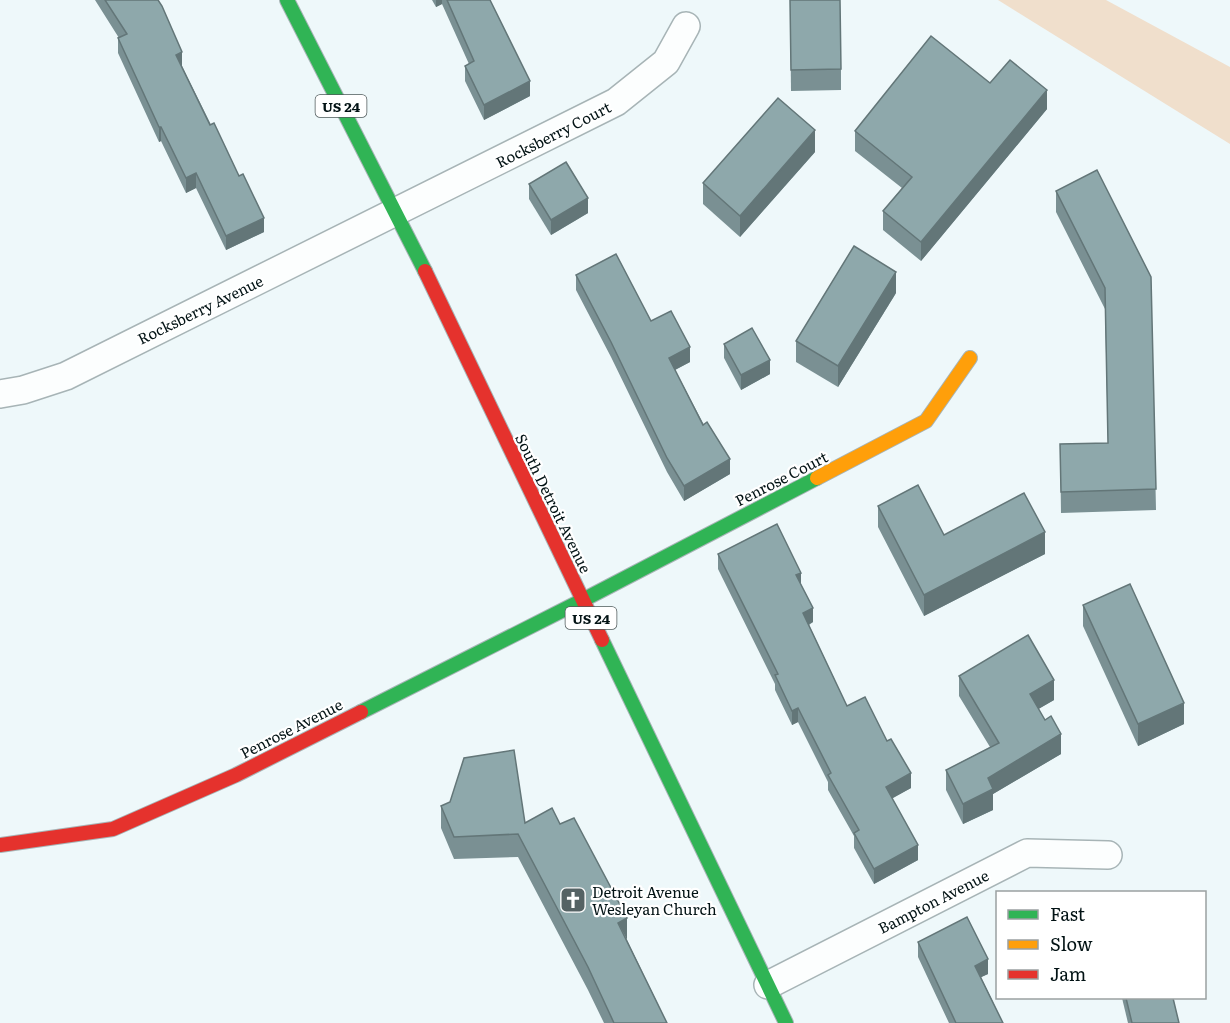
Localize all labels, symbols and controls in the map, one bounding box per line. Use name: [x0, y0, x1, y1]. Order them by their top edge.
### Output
road number: US 24: [316, 95, 366, 117]
street label: Rocksberry Court: [491, 95, 615, 173]
street label: Rocksberry Avenue: [133, 268, 267, 349]
street label: South Detroit Avenue: [510, 429, 598, 577]
street label: Penrose Court: [731, 445, 831, 511]
road number: US 24: [566, 607, 616, 629]
street label: Penrose Avenue: [236, 692, 346, 764]
street label: Bampton Avenue: [874, 863, 993, 939]
place label: Detroit Avenue Wesleyan Church: [592, 880, 717, 920]
church icon: Detroit Avenue Wesleyan Church: [558, 885, 588, 915]
legend: [996, 891, 1206, 999]
text: Fast: [1050, 900, 1086, 927]
text: Slow: [1050, 930, 1093, 957]
text: Jam: [1050, 960, 1086, 987]

